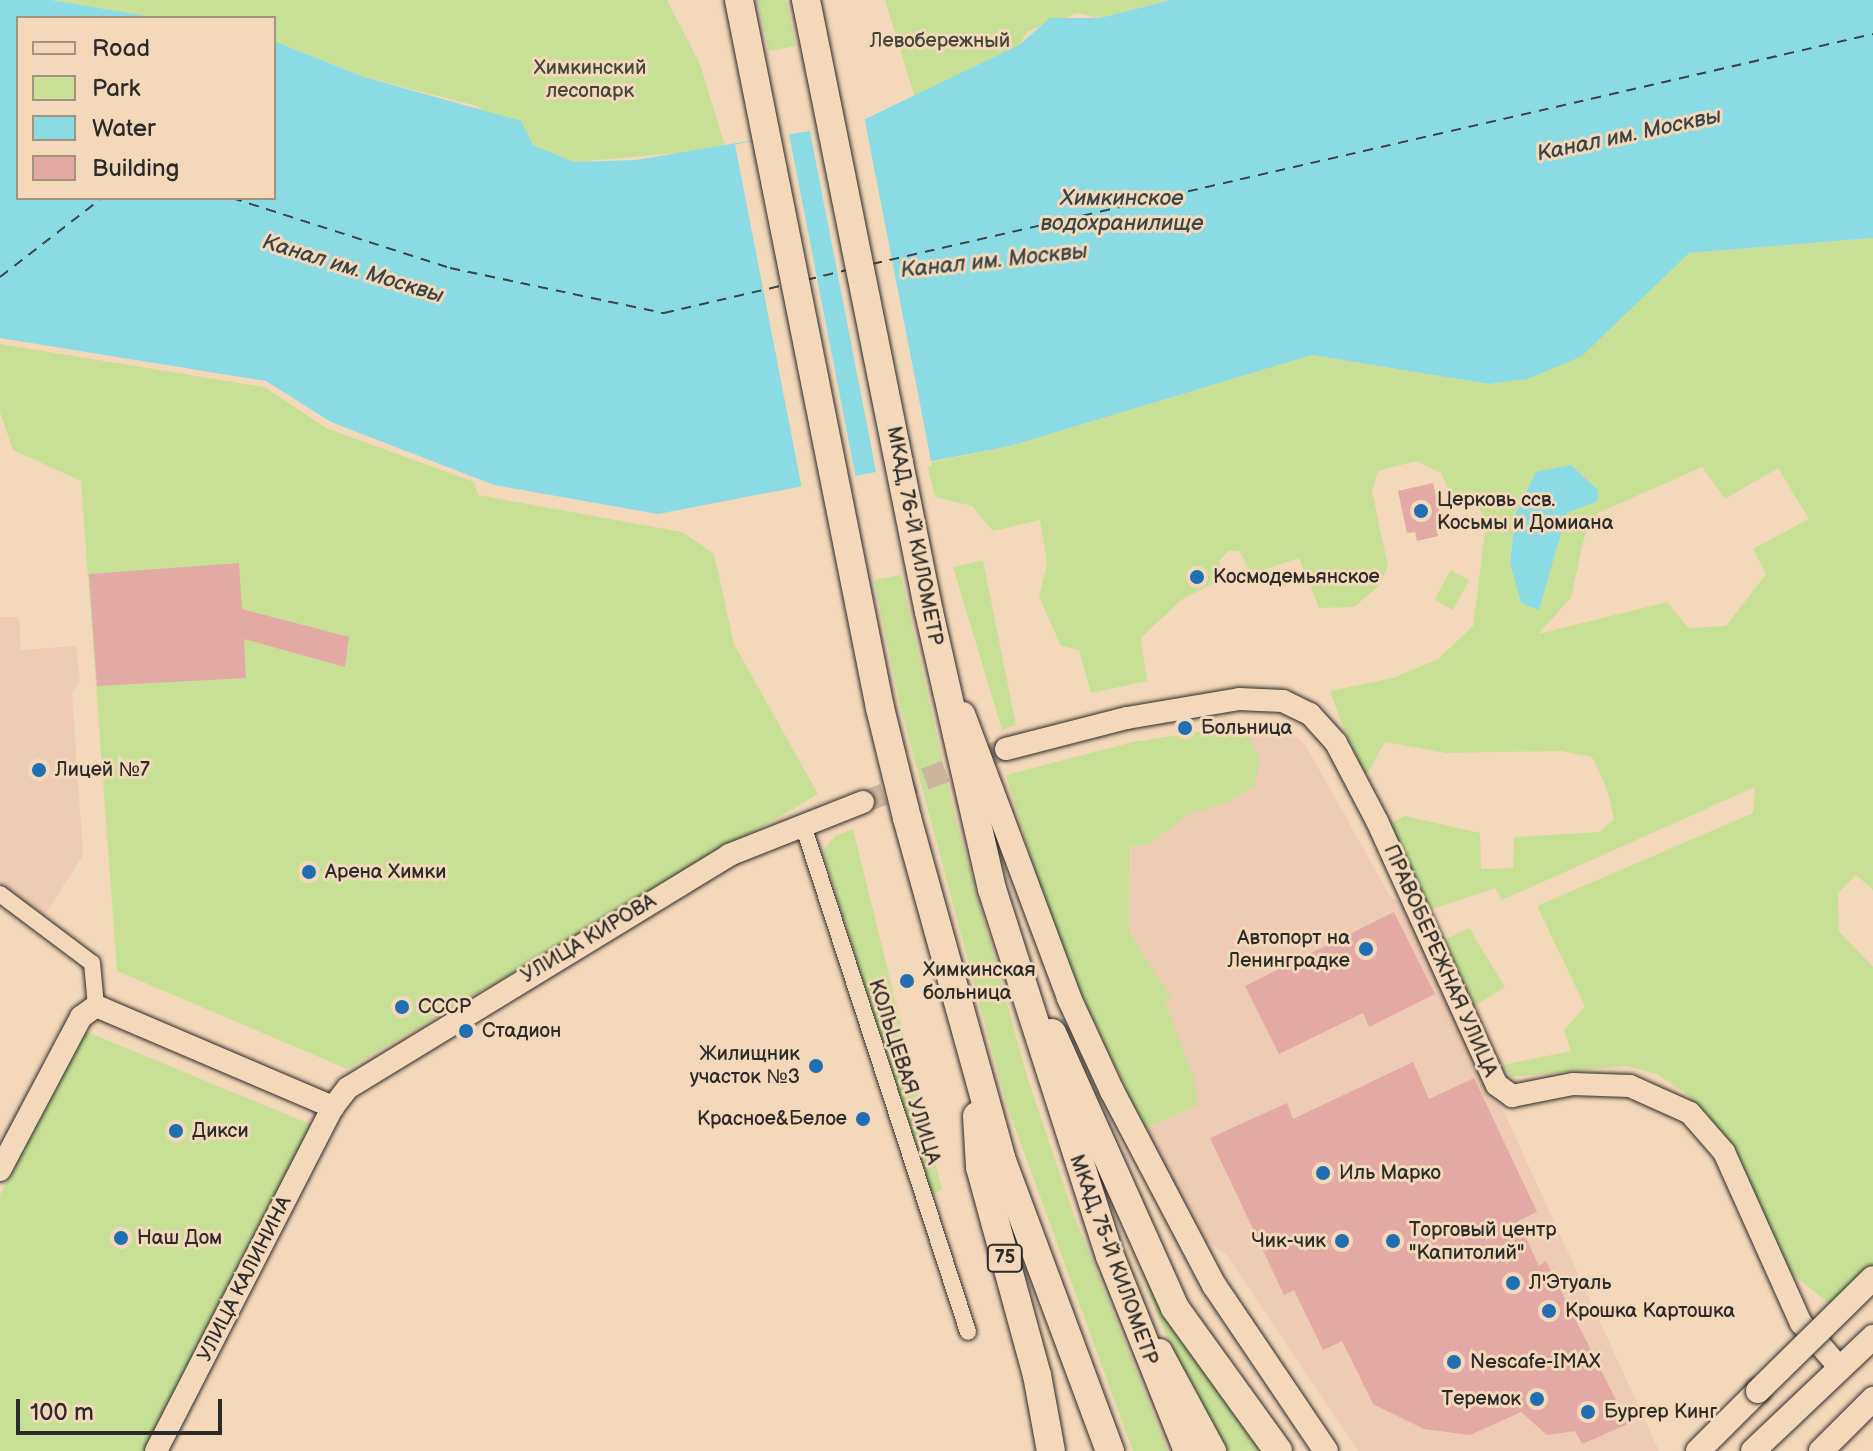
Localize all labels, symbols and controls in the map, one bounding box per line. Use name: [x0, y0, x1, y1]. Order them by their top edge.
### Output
legend: [16, 16, 276, 200]
park label: Левобережный: [870, 29, 1010, 53]
text: Road: [92, 34, 150, 63]
park label: Химкинский лесопарк: [534, 56, 646, 103]
text: Park: [92, 74, 140, 103]
water label: Канал им. Москвы: [1534, 103, 1724, 167]
text: Water: [92, 114, 156, 143]
text: Building: [92, 154, 179, 183]
water label: Химкинское водохранилище: [1040, 185, 1204, 236]
water label: Канал им. Москвы: [259, 229, 447, 309]
water label: Канал им. Москвы: [899, 238, 1089, 284]
street label: МКАД, 76-Й КИЛОМЕТР: [881, 424, 947, 648]
place label: Церковь ссв. Косьмы и Домиана: [1437, 488, 1613, 535]
marker: Церковь ссв. Косьмы и Домиана: [1412, 502, 1430, 520]
place label: Космодемьянское: [1213, 565, 1380, 589]
marker: Космодемьянское: [1188, 568, 1206, 586]
place label: Больница: [1201, 716, 1292, 740]
marker: Больница: [1176, 719, 1194, 737]
place label: Лицей №7: [55, 758, 150, 782]
marker: Лицей №7: [30, 761, 48, 779]
street label: ПРАВОБЕРЕЖНАЯ УЛИЦА: [1378, 841, 1502, 1081]
place label: Арена Химки: [325, 860, 446, 884]
marker: Арена Химки: [300, 863, 318, 881]
street label: УЛИЦА КИРОВА: [517, 889, 661, 989]
place label: Автопорт на Ленинградке: [1227, 926, 1350, 973]
marker: Автопорт на Ленинградке: [1357, 940, 1375, 958]
place label: Химкинская больница: [923, 958, 1036, 1005]
marker: Химкинская больница: [898, 972, 916, 990]
street label: КОЛЬЦЕВАЯ УЛИЦА: [863, 976, 945, 1168]
place label: СССР: [418, 995, 471, 1019]
marker: СССР: [393, 998, 411, 1016]
place label: Стадион: [482, 1019, 561, 1043]
marker: Стадион: [457, 1022, 475, 1040]
place label: Жилищник участок №3: [690, 1042, 800, 1089]
marker: Жилищник участок №3: [807, 1057, 825, 1075]
place label: Красное&Белое: [697, 1107, 847, 1131]
marker: Красное&Белое: [854, 1110, 872, 1128]
place label: Дикси: [192, 1119, 249, 1143]
marker: Дикси: [167, 1122, 185, 1140]
street label: МКАД, 75-Й КИЛОМЕТР: [1064, 1151, 1162, 1369]
place label: Иль Марко: [1339, 1161, 1441, 1185]
marker: Иль Марко: [1314, 1164, 1332, 1182]
street label: УЛИЦА КАЛИНИНА: [193, 1192, 297, 1366]
place label: Торговый центр "Капитолий": [1409, 1218, 1557, 1265]
place label: Наш Дом: [137, 1226, 222, 1250]
marker: Наш Дом: [112, 1229, 130, 1247]
place label: Чик-чик: [1251, 1229, 1326, 1253]
marker: Чик-чик: [1333, 1232, 1351, 1250]
marker: Торговый центр "Капитолий": [1384, 1232, 1402, 1250]
road number: 75: [985, 1244, 1025, 1272]
place label: Л'Этуаль: [1529, 1271, 1611, 1295]
marker: Л'Этуаль: [1504, 1274, 1522, 1292]
place label: Крошка Картошка: [1565, 1299, 1735, 1323]
marker: Крошка Картошка: [1540, 1302, 1558, 1320]
place label: Nescafe-IMAX: [1470, 1350, 1600, 1374]
marker: Nescafe-IMAX: [1445, 1353, 1463, 1371]
scale bar: [20, 1383, 226, 1433]
place label: Теремок: [1442, 1387, 1521, 1411]
marker: Теремок: [1528, 1390, 1546, 1408]
text: 100 m: [30, 1398, 94, 1427]
place label: Бургер Кинг: [1604, 1400, 1717, 1424]
marker: Бургер Кинг: [1579, 1403, 1597, 1421]

